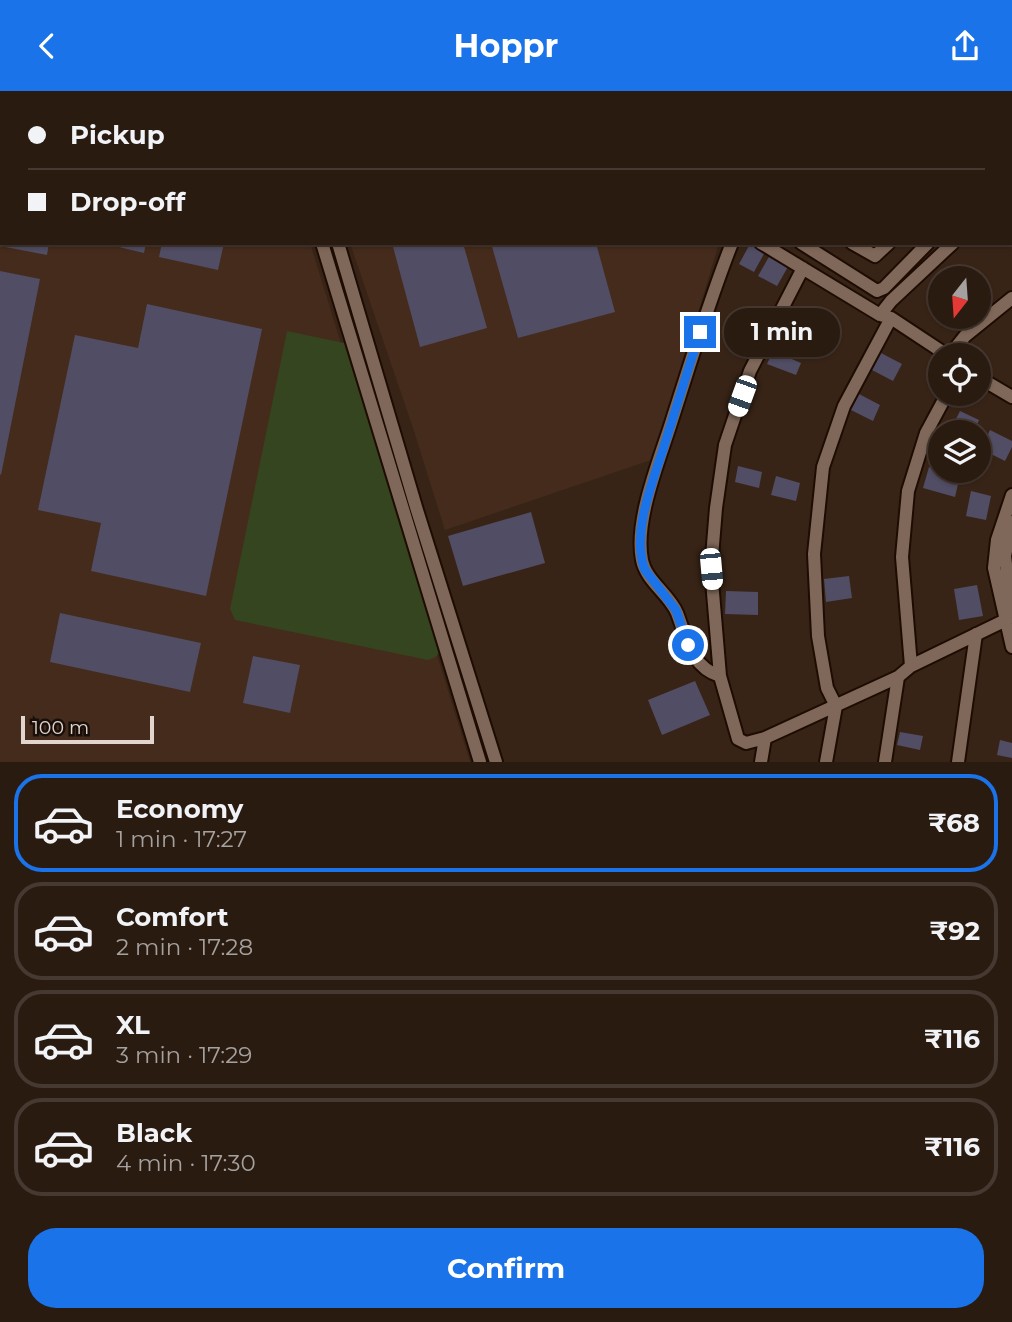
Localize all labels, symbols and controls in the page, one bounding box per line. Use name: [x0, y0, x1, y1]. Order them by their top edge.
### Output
text: Hoppr: [454, 26, 558, 65]
icon: back: [28, 27, 66, 65]
icon: share: [946, 27, 984, 65]
text: Pickup: [70, 119, 165, 151]
text: Drop-off: [70, 186, 185, 218]
north arrow: [928, 266, 990, 329]
map controls: [928, 266, 991, 483]
callout: 1 min: [724, 307, 840, 357]
route end: [684, 316, 716, 348]
text: 1 min: [751, 318, 813, 346]
button: locate: [928, 343, 991, 406]
car: [725, 373, 760, 419]
button: layers: [928, 420, 991, 483]
car: [699, 547, 724, 591]
route start: [672, 629, 704, 661]
scale bar: [21, 713, 154, 745]
text: 100 m: [32, 716, 89, 739]
icon: car: [32, 792, 95, 855]
text: Economy: [116, 793, 243, 825]
text: ₹68: [928, 807, 980, 839]
text: 1 min · 17:27: [116, 825, 247, 853]
icon: car: [32, 900, 95, 963]
text: Comfort: [116, 901, 228, 933]
text: ₹92: [929, 915, 980, 947]
text: 2 min · 17:28: [116, 933, 253, 961]
icon: car: [32, 1008, 95, 1071]
text: XL: [116, 1009, 150, 1041]
text: ₹116: [924, 1023, 980, 1055]
text: 3 min · 17:29: [116, 1041, 252, 1069]
icon: car: [32, 1116, 95, 1179]
text: Black: [116, 1117, 192, 1149]
text: ₹116: [924, 1131, 980, 1163]
text: 4 min · 17:30: [116, 1149, 256, 1177]
button: Confirm: [28, 1228, 984, 1308]

